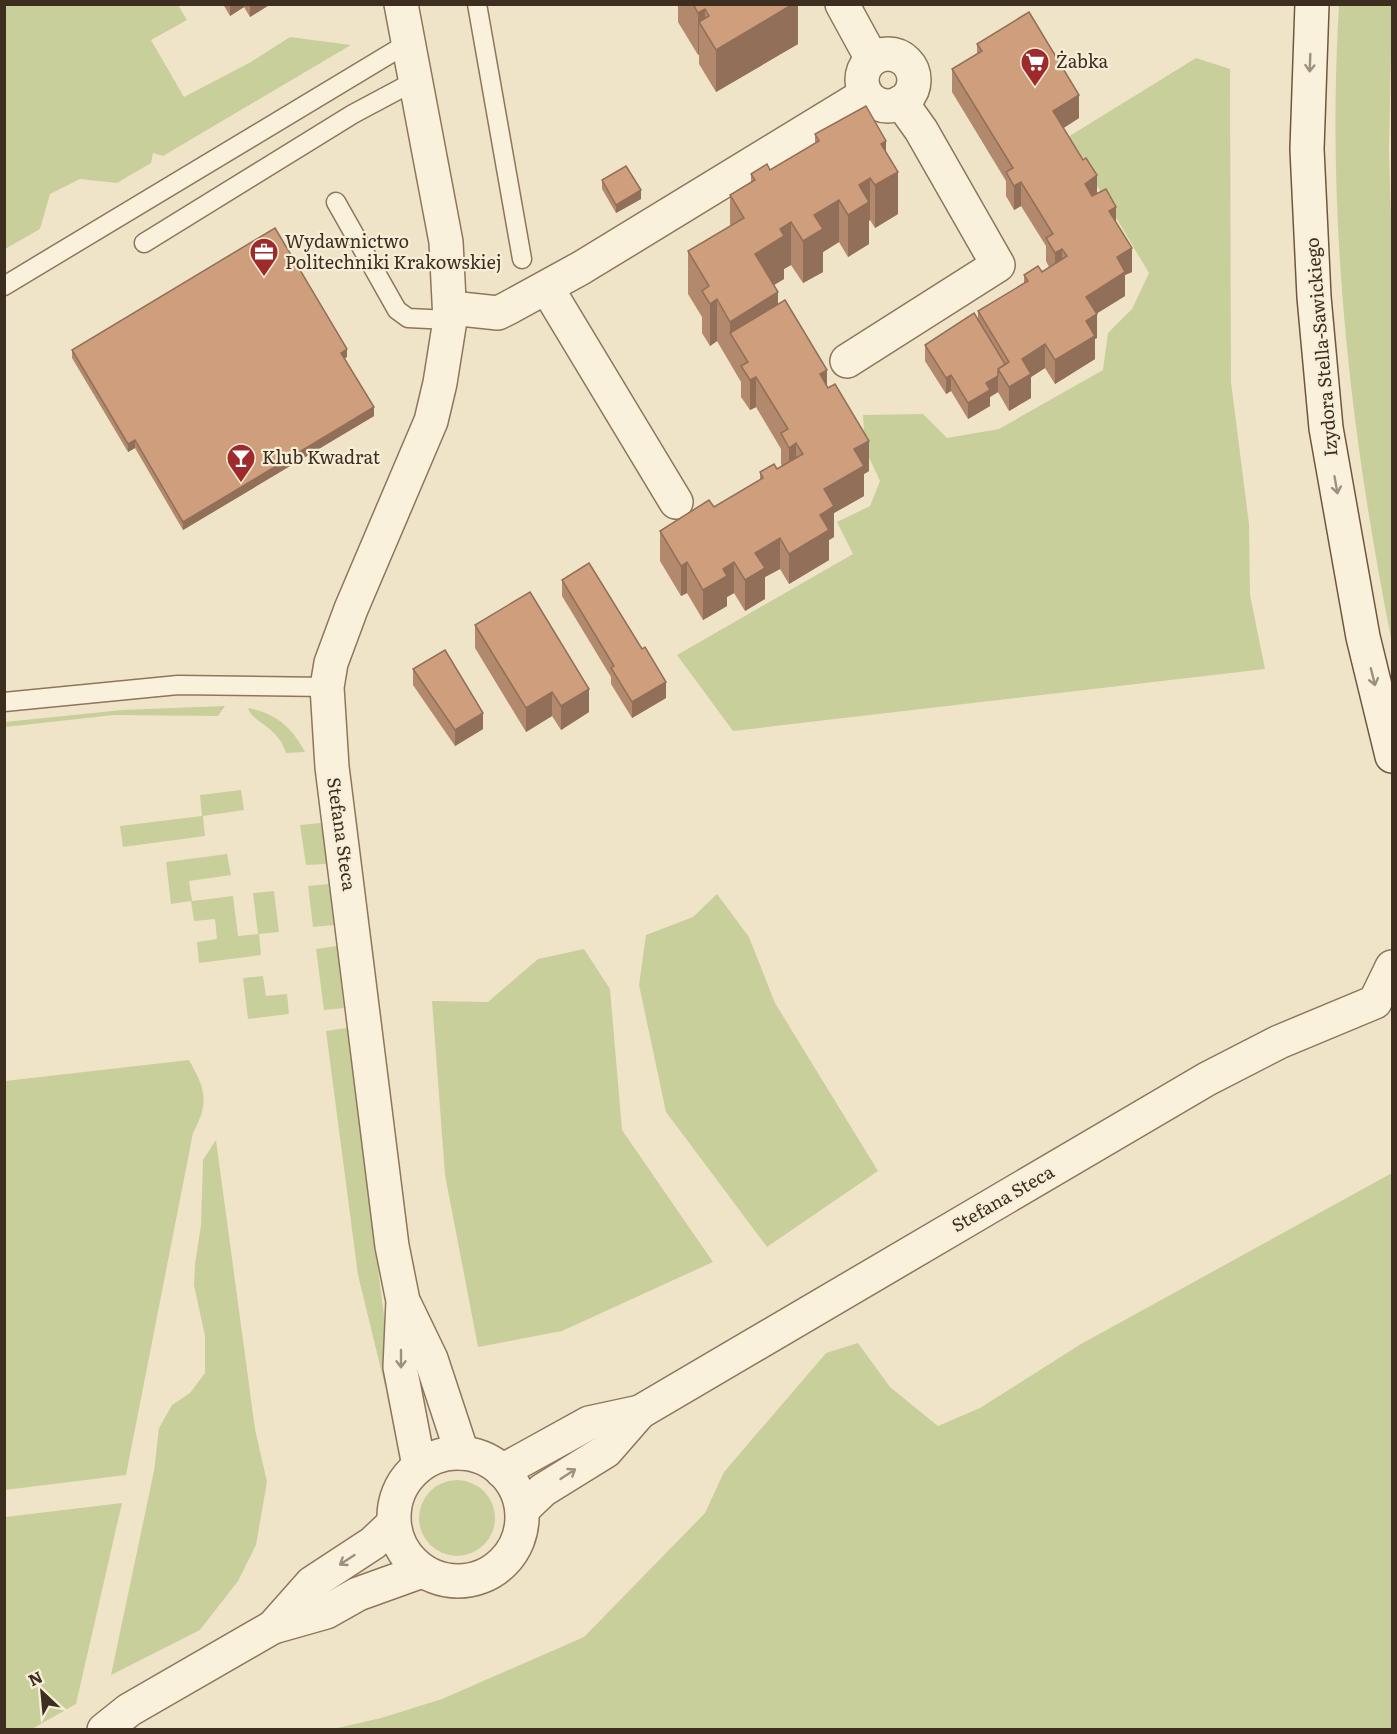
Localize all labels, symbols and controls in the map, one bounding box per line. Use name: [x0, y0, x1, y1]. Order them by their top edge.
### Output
supermarket icon: Żabka: [1019, 46, 1051, 88]
place label: Żabka: [1056, 47, 1109, 74]
one-way arrow: [1304, 52, 1316, 72]
place label: Wydawnictwo Politechniki Krakowskiej: [285, 227, 502, 275]
office icon: Wydawnictwo Politechniki Krakowskiej: [248, 236, 280, 278]
street label: Izydora Stella-Sawickiego: [1297, 236, 1344, 458]
bar icon: Klub Kwadrat: [225, 442, 257, 484]
place label: Klub Kwadrat: [262, 443, 381, 470]
one-way arrow: [1331, 475, 1342, 495]
one-way arrow: [1367, 667, 1379, 686]
street label: Stefana Steca: [321, 775, 364, 893]
street label: Stefana Steca: [946, 1157, 1059, 1238]
one-way arrow: [395, 1349, 407, 1369]
one-way arrow: [559, 1467, 576, 1480]
one-way arrow: [339, 1554, 356, 1566]
north arrow: [12, 1662, 72, 1722]
text: N: [24, 1664, 46, 1691]

